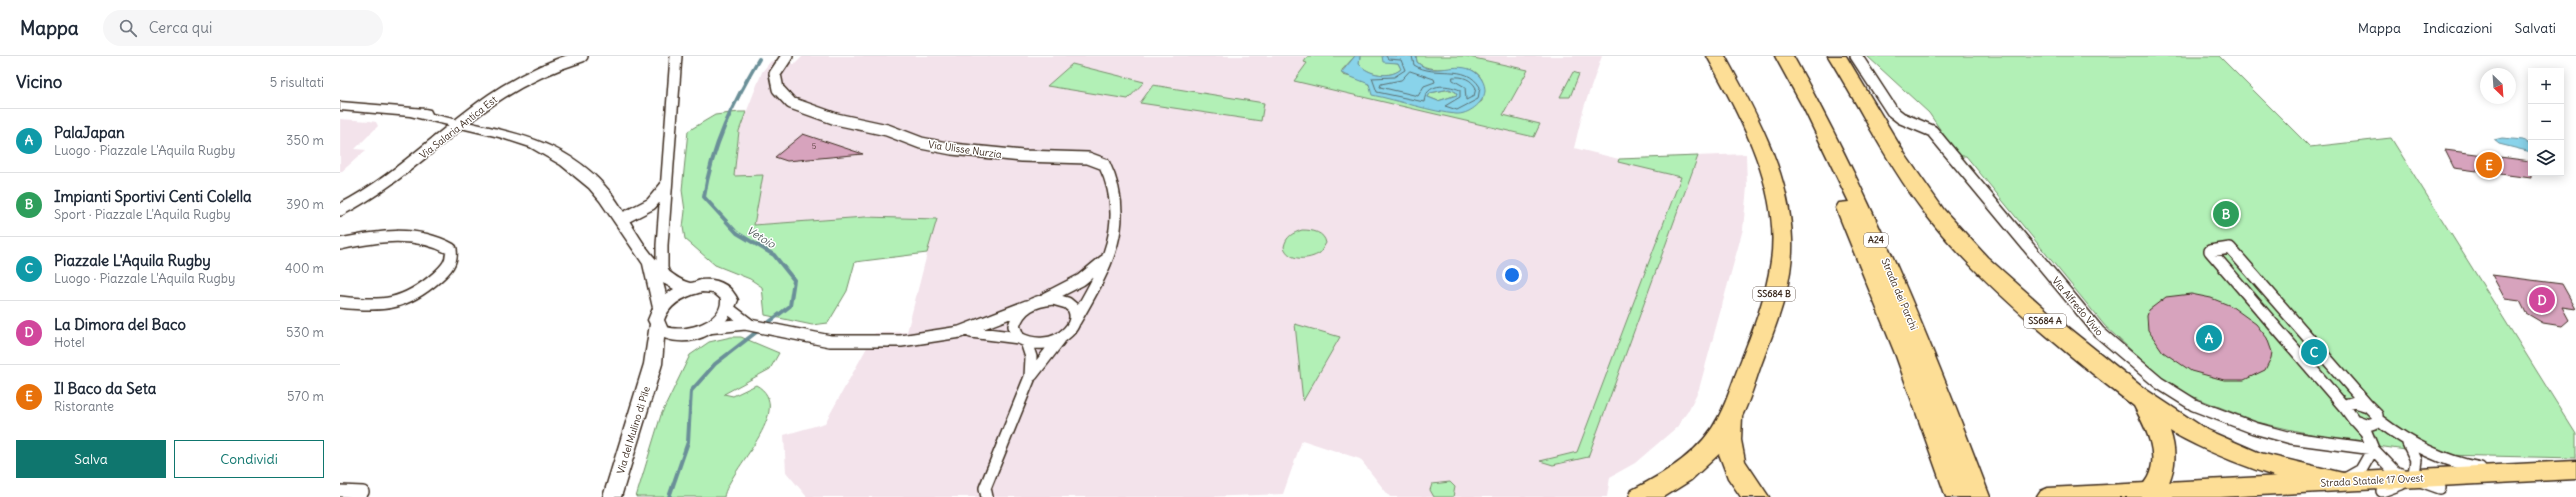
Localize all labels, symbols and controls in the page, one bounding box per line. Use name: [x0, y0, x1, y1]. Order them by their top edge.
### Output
search box: [103, 10, 383, 46]
text: Mappa: [20, 16, 79, 40]
icon: search: [117, 17, 139, 39]
text: Cerca qui: [149, 18, 212, 37]
text: Mappa: [2358, 19, 2401, 37]
text: Indicazioni: [2423, 19, 2493, 37]
text: Salvati: [2515, 19, 2556, 37]
north arrow: [2480, 68, 2516, 104]
map controls: [2528, 68, 2564, 176]
button: +: [2528, 68, 2564, 104]
text: Vicino: [16, 71, 62, 93]
text: 5 risultati: [270, 74, 324, 91]
street label: Via Salaria Antica Est: [417, 93, 500, 162]
button: −: [2528, 104, 2564, 140]
text: PalaJapan: [54, 123, 125, 142]
text: A: [25, 132, 33, 149]
text: 350 m: [286, 132, 324, 149]
street label: Via Ulisse Nurzia: [927, 138, 1003, 161]
button: layers: [2528, 140, 2564, 176]
house number: 5: [812, 141, 817, 151]
text: Luogo · Piazzale L'Aquila Rugby: [54, 142, 235, 159]
pin: E: [2476, 150, 2502, 180]
text: Impianti Sportivi Centi Colella: [54, 187, 252, 206]
text: B: [25, 196, 33, 213]
text: 390 m: [286, 196, 324, 213]
pin: B: [2213, 199, 2239, 229]
text: Sport · Piazzale L'Aquila Rugby: [54, 206, 231, 223]
water label: Vetoio: [744, 223, 779, 251]
road number: A24: [1864, 233, 1888, 247]
text: Piazzale L'Aquila Rugby: [54, 251, 211, 270]
street label: Strada dei Parchi: [1879, 256, 1921, 332]
text: C: [25, 260, 33, 277]
text: 400 m: [285, 260, 324, 277]
your location: [1502, 265, 1522, 285]
text: Luogo · Piazzale L'Aquila Rugby: [54, 270, 235, 287]
street label: Via Alfredo Vivio: [2049, 274, 2106, 339]
pin: D: [2529, 285, 2555, 315]
road number: SS684 B: [1753, 287, 1795, 301]
road number: SS684 A: [2024, 314, 2066, 328]
text: La Dimora del Baco: [54, 315, 186, 334]
pin: A: [2196, 323, 2222, 353]
text: D: [24, 324, 34, 341]
text: 530 m: [286, 324, 324, 341]
text: Hotel: [54, 334, 85, 351]
pin: C: [2301, 337, 2327, 367]
text: Il Baco da Seta: [54, 379, 156, 398]
street label: Via del Mulino di Pile: [614, 385, 653, 476]
text: E: [25, 388, 33, 405]
text: 570 m: [287, 388, 324, 405]
text: Ristorante: [54, 398, 114, 415]
button: Salva: [16, 440, 166, 478]
button: Condividi: [174, 440, 324, 478]
street label: Strada Statale 17 Ovest: [2320, 471, 2424, 490]

